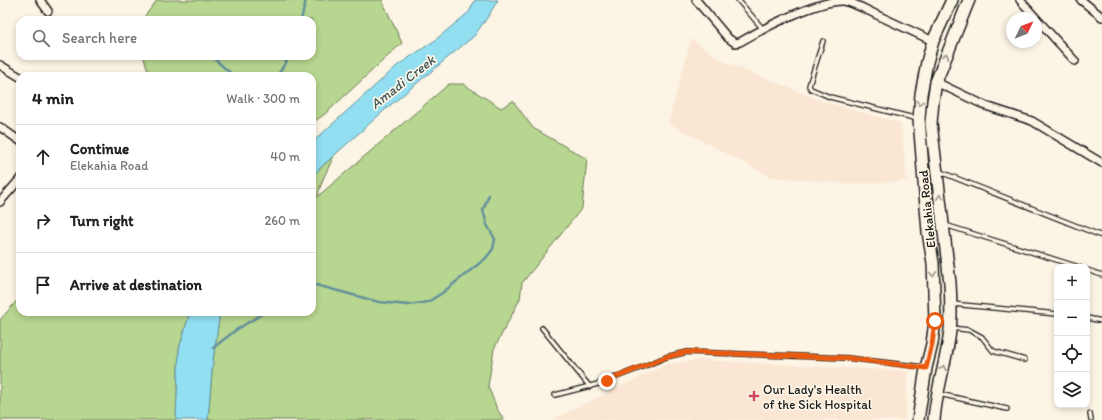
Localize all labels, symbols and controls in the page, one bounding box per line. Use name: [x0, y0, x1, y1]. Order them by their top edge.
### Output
north arrow: [1006, 12, 1042, 48]
search box: [16, 16, 316, 60]
icon: search: [30, 27, 52, 49]
text: Search here: [62, 29, 137, 47]
water label: Amadi Creek: [367, 51, 439, 113]
one-way arrow: [942, 52, 950, 59]
text: 4 min: [32, 88, 74, 108]
text: Walk · 300 m: [226, 91, 300, 106]
one-way arrow: [916, 100, 925, 106]
text: Continue: [70, 140, 129, 158]
icon: ahead: [32, 146, 54, 168]
text: 40 m: [270, 149, 300, 164]
text: Elekahia Road: [70, 158, 148, 173]
street label: Elekahia Road: [915, 169, 939, 249]
one-way arrow: [935, 194, 944, 200]
icon: right: [32, 210, 54, 232]
text: Turn right: [70, 212, 134, 230]
text: 260 m: [264, 213, 300, 228]
map controls: [1054, 264, 1090, 408]
button: +: [1054, 264, 1090, 300]
one-way arrow: [929, 271, 938, 277]
icon: arrive: [32, 274, 54, 296]
text: Arrive at destination: [70, 276, 202, 294]
button: −: [1054, 300, 1090, 336]
route start: [926, 312, 944, 330]
button: locate: [1054, 336, 1090, 372]
one-way arrow: [938, 365, 946, 371]
route end: [598, 372, 616, 390]
button: layers: [1054, 372, 1090, 408]
place label: Our Lady's Health of the Sick Hospital: [763, 382, 872, 412]
marker: Our Lady's Health of the Sick Hospital: [748, 390, 760, 402]

